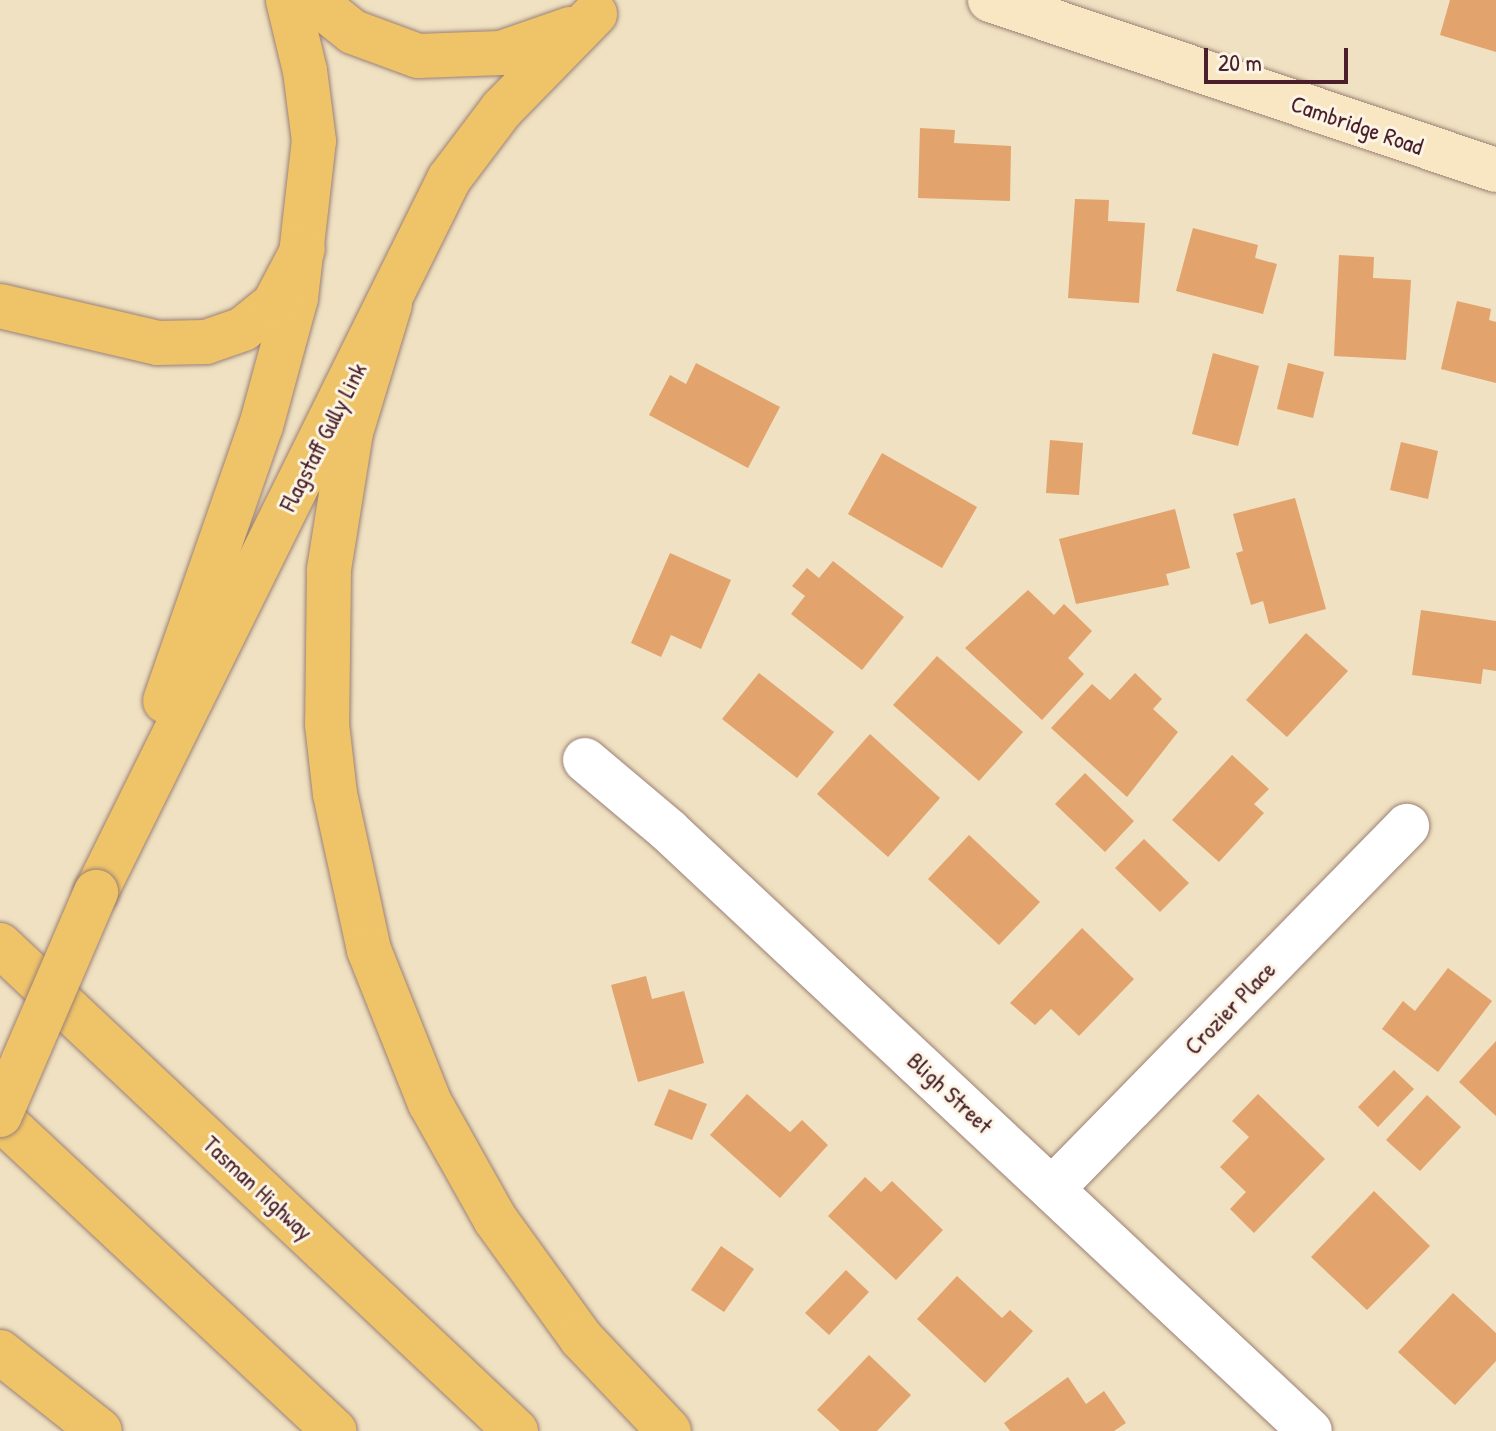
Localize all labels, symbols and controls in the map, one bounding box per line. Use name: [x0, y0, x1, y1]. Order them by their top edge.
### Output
scale bar: [1208, 32, 1352, 82]
text: 20 m: [1218, 46, 1262, 78]
street label: Cambridge Road: [1287, 89, 1427, 161]
street label: Flagstaff Gully Link: [273, 358, 373, 516]
street label: Crozier Place: [1179, 955, 1281, 1061]
street label: Bligh Street: [901, 1046, 999, 1140]
street label: Tasman Highway: [197, 1130, 319, 1246]

